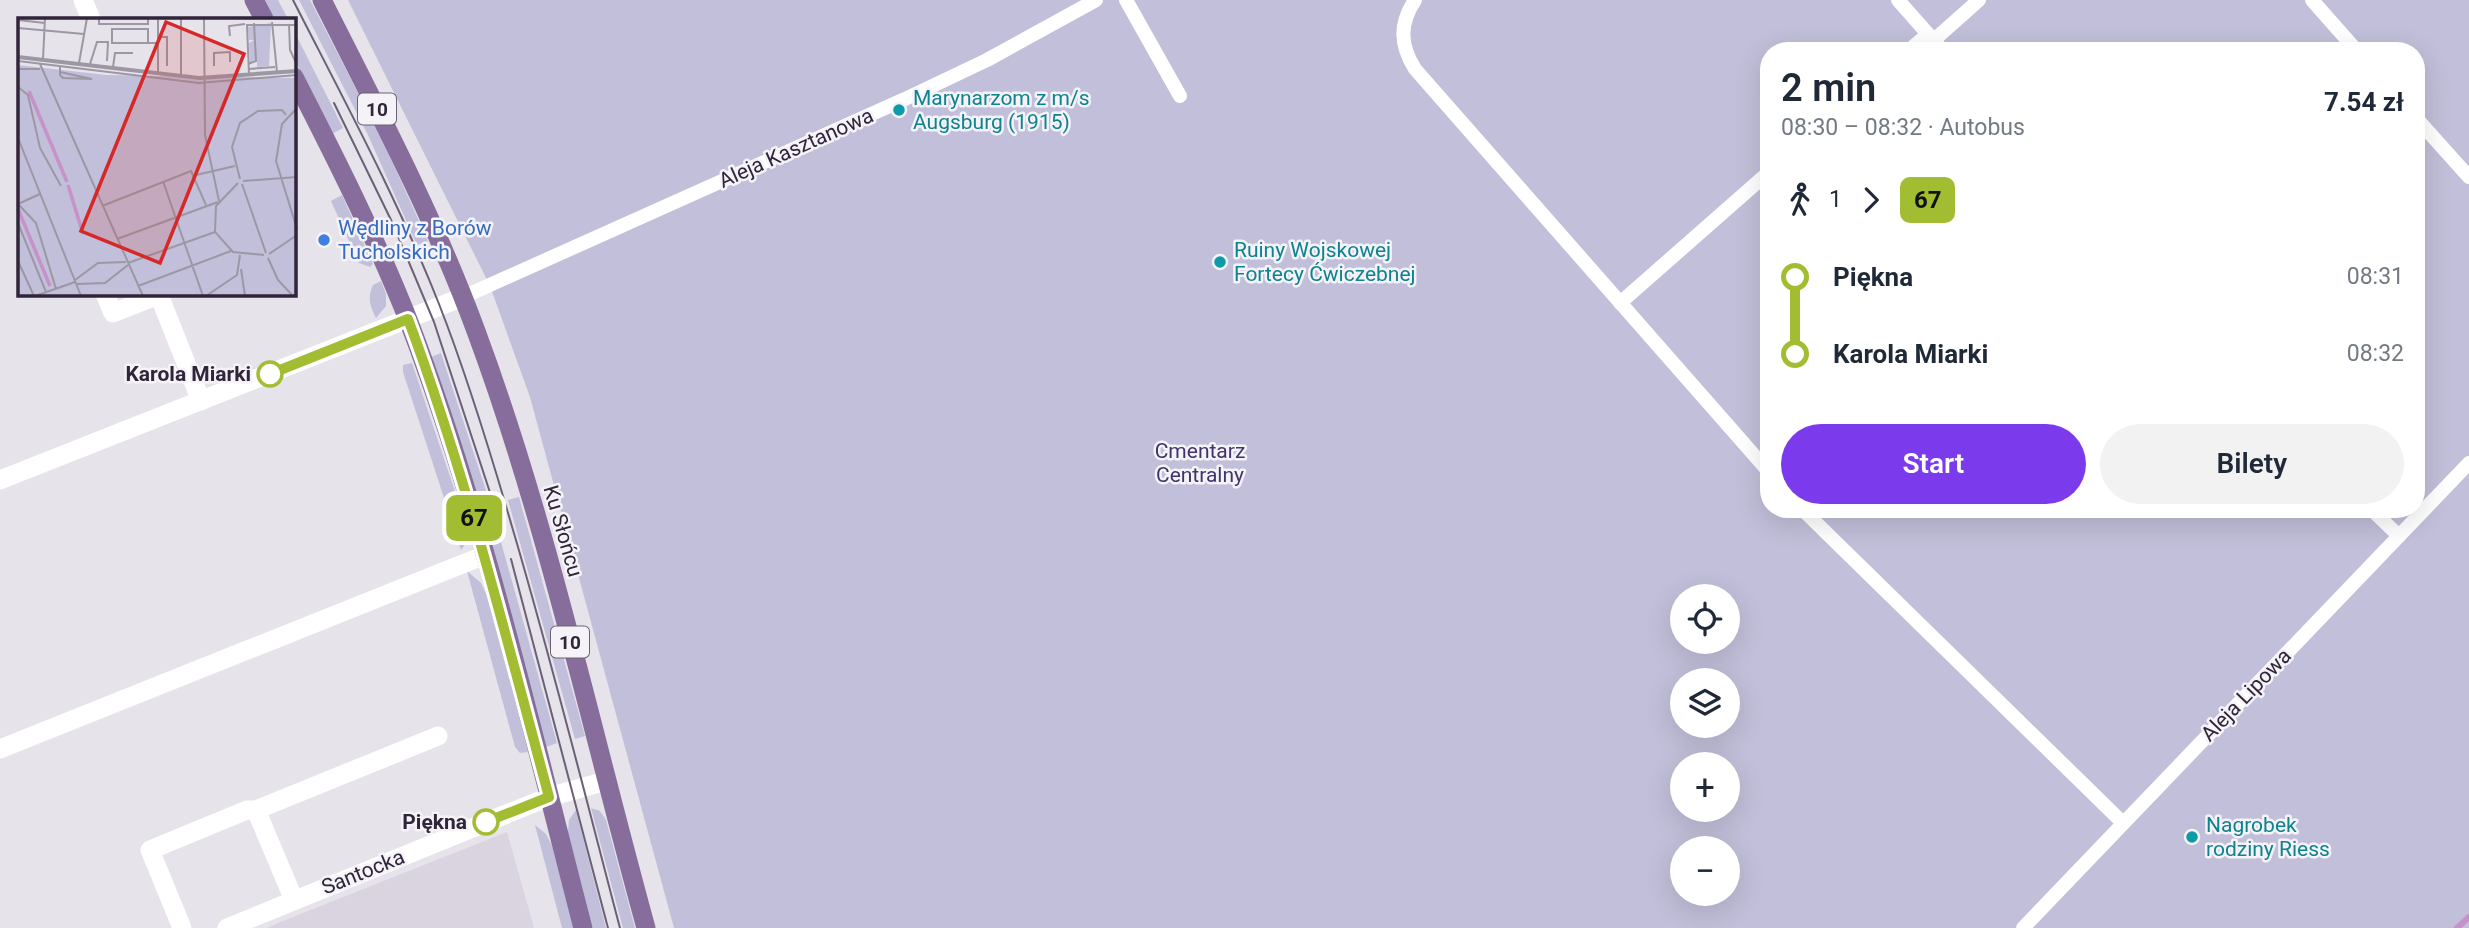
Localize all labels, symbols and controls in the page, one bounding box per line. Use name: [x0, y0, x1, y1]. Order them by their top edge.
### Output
inset map: [18, 18, 296, 296]
text: 2 min: [1781, 66, 1876, 110]
place label: Marynarzom z m/s Augsburg (1915): [913, 86, 1090, 134]
text: 7.54 zł: [2324, 87, 2404, 117]
road number: 10: [358, 94, 396, 124]
marker: Marynarzom z m/s Augsburg (1915): [891, 102, 907, 118]
street label: Aleja Kasztanowa: [715, 103, 877, 193]
text: 08:30 – 08:32 · Autobus: [1781, 114, 2025, 141]
icon: walk: [1781, 181, 1819, 219]
icon: forward: [1852, 181, 1890, 219]
text: 1: [1829, 186, 1842, 213]
text: 67: [1914, 186, 1941, 214]
place label: Wędliny z Borów Tucholskich: [338, 216, 492, 264]
marker: Wędliny z Borów Tucholskich: [316, 232, 332, 248]
place label: Ruiny Wojskowej Fortecy Ćwiczebnej: [1234, 238, 1416, 286]
marker: Ruiny Wojskowej Fortecy Ćwiczebnej: [1212, 254, 1228, 270]
text: Piękna: [1833, 262, 1913, 292]
text: 08:31: [2347, 263, 2404, 290]
text: Karola Miarki: [1833, 339, 1988, 369]
text: 08:32: [2347, 340, 2404, 367]
marker: Karola Miarki: [257, 361, 283, 387]
place label: Karola Miarki: [126, 362, 251, 386]
button: Start: [1781, 424, 2086, 504]
button: Bilety: [2100, 424, 2404, 504]
park label: Cmentarz Centralny: [1155, 439, 1245, 487]
street label: Ku Słońcu: [539, 482, 587, 580]
line badge: 67: [442, 495, 505, 541]
text: 67: [460, 504, 488, 532]
map controls: [1670, 584, 1740, 906]
button: locate: [1670, 584, 1740, 654]
road number: 10: [551, 626, 589, 657]
street label: Aleja Lipowa: [2196, 644, 2296, 746]
button: layers: [1670, 668, 1740, 738]
button: +: [1670, 752, 1740, 822]
marker: Piękna: [473, 809, 499, 835]
place label: Piękna: [402, 810, 467, 834]
place label: Nagrobek rodziny Riess: [2206, 813, 2330, 861]
marker: Nagrobek rodziny Riess: [2184, 829, 2200, 845]
button: −: [1670, 836, 1740, 906]
street label: Santocka: [318, 845, 408, 899]

